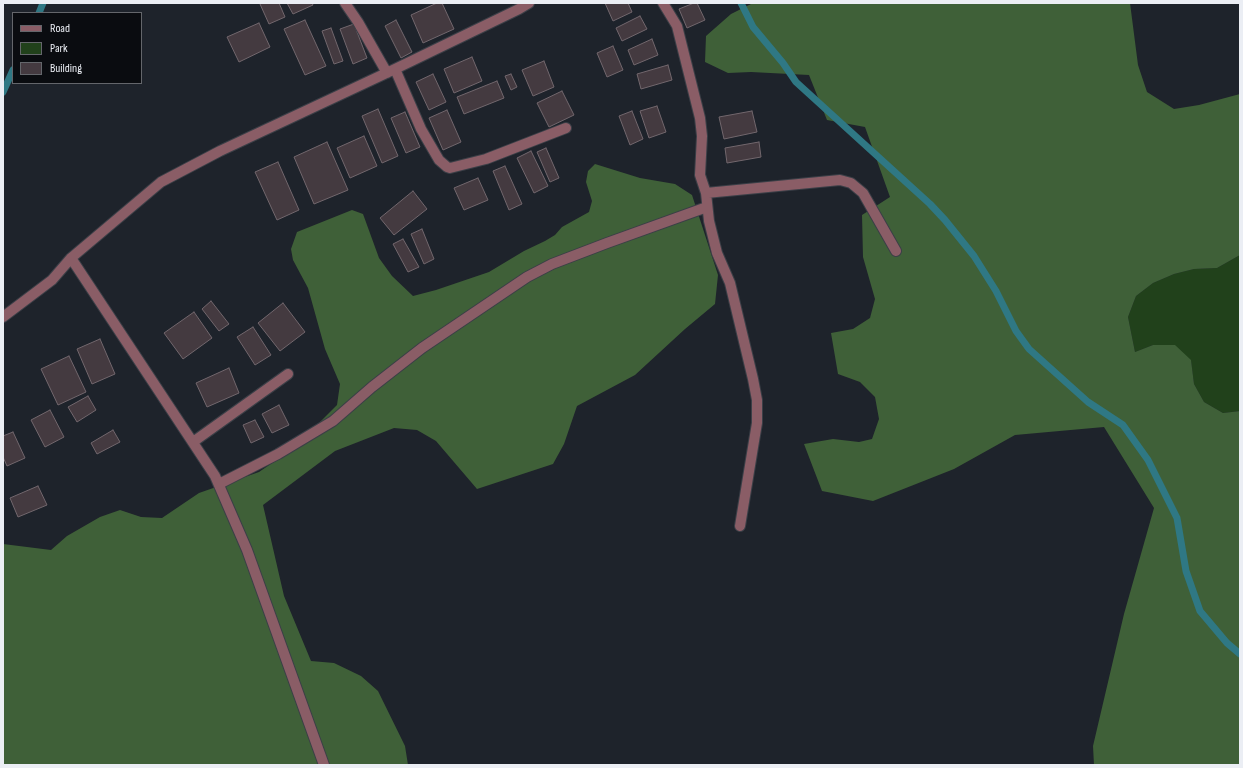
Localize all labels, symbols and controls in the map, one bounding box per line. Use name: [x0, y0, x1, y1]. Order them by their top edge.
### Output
legend: [12, 12, 142, 84]
text: Road: [50, 21, 70, 36]
text: Park: [50, 41, 68, 56]
text: Building: [50, 61, 82, 76]

